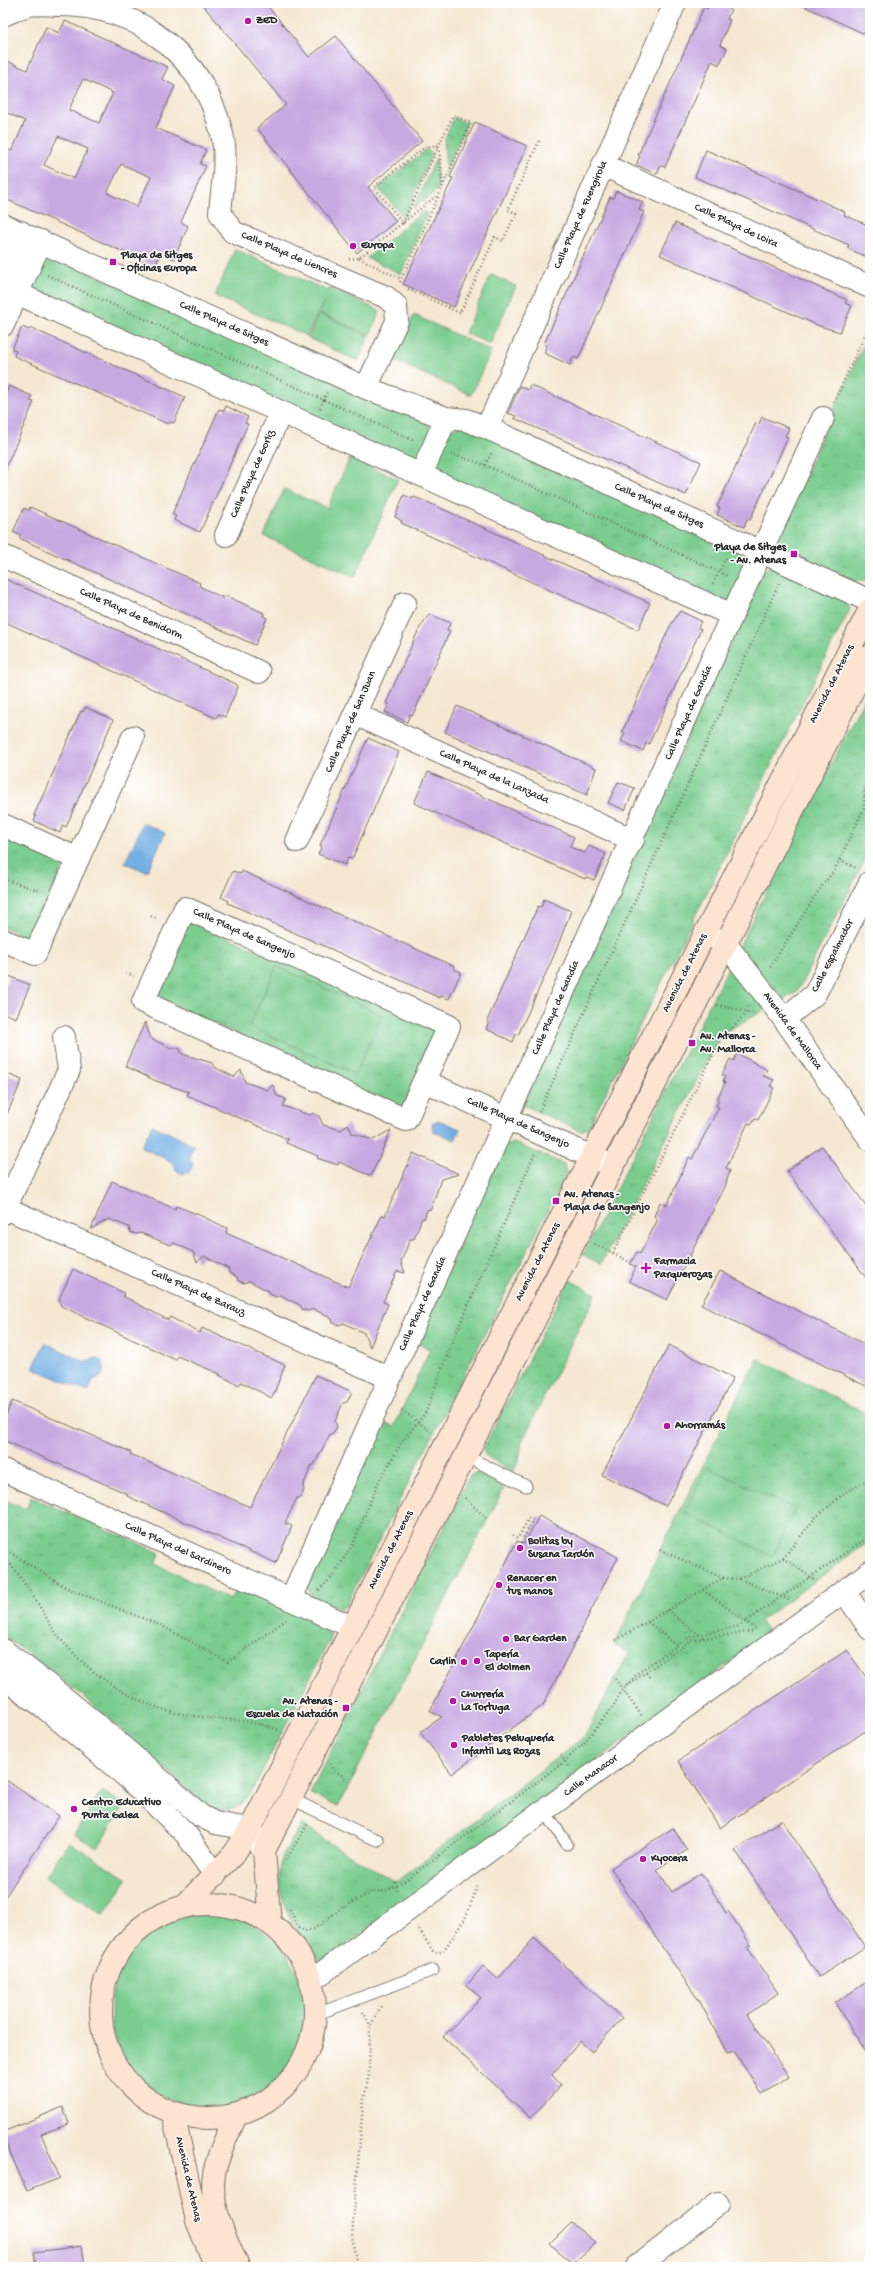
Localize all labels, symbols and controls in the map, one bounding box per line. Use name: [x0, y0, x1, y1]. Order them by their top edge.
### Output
place label: ZED: [256, 15, 278, 27]
marker: ZED: [243, 16, 253, 26]
street label: Calle Playa de Fuengirola: [552, 158, 611, 271]
street label: Calle Playa de Loira: [692, 201, 780, 251]
street label: Calle Playa de Liencres: [239, 229, 340, 281]
place label: Europa: [360, 240, 395, 252]
marker: Europa: [348, 241, 358, 251]
place label: Playa de Sitges - Oficinas Europa: [120, 249, 198, 275]
marker: Playa de Sitges - Oficinas Europa: [108, 257, 118, 267]
street label: Calle Playa de Sitges: [177, 299, 271, 350]
street label: Calle Playa de Gorliz: [228, 427, 278, 520]
street label: Calle Playa de Sitges: [612, 481, 706, 532]
place label: Playa de Sitges - Av. Atenas: [714, 541, 787, 567]
marker: Playa de Sitges - Av. Atenas: [789, 549, 799, 559]
street label: Calle Playa de Benidorm: [78, 586, 185, 642]
street label: Avenida de Atenas: [807, 642, 857, 725]
street label: Calle Playa de Gandía: [663, 663, 716, 762]
street label: Calle Playa de San Juan: [323, 669, 379, 775]
street label: Calle Playa de la Lanzada: [437, 747, 551, 807]
street label: Calle Playa de Sangenjo: [191, 906, 297, 962]
street label: Calle Espalmador: [809, 917, 857, 994]
street label: Avenida de Atenas: [660, 931, 710, 1014]
street label: Calle Playa de Gandía: [530, 958, 583, 1057]
street label: Avenida de Mallorca: [760, 990, 825, 1073]
place label: Av. Atenas - Av. Mallorca: [699, 1030, 756, 1056]
marker: Av. Atenas - Av. Mallorca: [687, 1038, 697, 1048]
street label: Calle Playa de Sangenjo: [465, 1095, 571, 1151]
place label: Av. Atenas - Playa de Sangenjo: [563, 1188, 650, 1215]
marker: Av. Atenas - Playa de Sangenjo: [551, 1196, 561, 1206]
street label: Avenida de Atenas: [513, 1220, 563, 1303]
street label: Calle Playa de Gandía: [397, 1254, 450, 1353]
place label: Farmacia Parquerozas: [653, 1256, 713, 1282]
marker: Farmacia Parquerozas: [641, 1263, 651, 1273]
street label: Calle Playa de Zarauz: [149, 1267, 248, 1320]
place label: Ahorramás: [674, 1419, 726, 1432]
marker: Ahorramás: [662, 1421, 672, 1431]
street label: Avenida de Atenas: [366, 1508, 416, 1591]
street label: Calle Playa del Sardinero: [123, 1520, 233, 1578]
place label: Bolitas by Susana Tardón: [527, 1535, 595, 1561]
marker: Bolitas by Susana Tardón: [515, 1543, 525, 1553]
place label: Renacer en tus manos: [506, 1573, 557, 1598]
marker: Renacer en tus manos: [494, 1580, 504, 1590]
place label: Bar Garden: [513, 1633, 567, 1645]
marker: Bar Garden: [501, 1634, 511, 1644]
place label: Tapería El dolmen: [484, 1648, 531, 1674]
place label: Carlin: [429, 1656, 457, 1668]
marker: Tapería El dolmen: [472, 1656, 482, 1666]
marker: Carlin: [459, 1657, 469, 1667]
place label: Churrería La Tortuga: [460, 1688, 510, 1715]
place label: Av. Atenas - Escuela de Natación: [245, 1695, 339, 1721]
marker: Churrería La Tortuga: [448, 1696, 458, 1706]
marker: Av. Atenas - Escuela de Natación: [341, 1703, 351, 1713]
place label: Pabletes Peluquería Infantil Las Rozas: [461, 1732, 555, 1758]
marker: Pabletes Peluquería Infantil Las Rozas: [449, 1740, 459, 1750]
street label: Calle Manacor: [562, 1752, 621, 1800]
place label: Centro Educativo Punta Galea: [81, 1796, 162, 1822]
marker: Centro Educativo Punta Galea: [69, 1804, 79, 1814]
place label: Kyocera: [650, 1853, 688, 1865]
marker: Kyocera: [638, 1854, 648, 1864]
street label: Avenida de Atenas: [172, 2135, 204, 2223]

